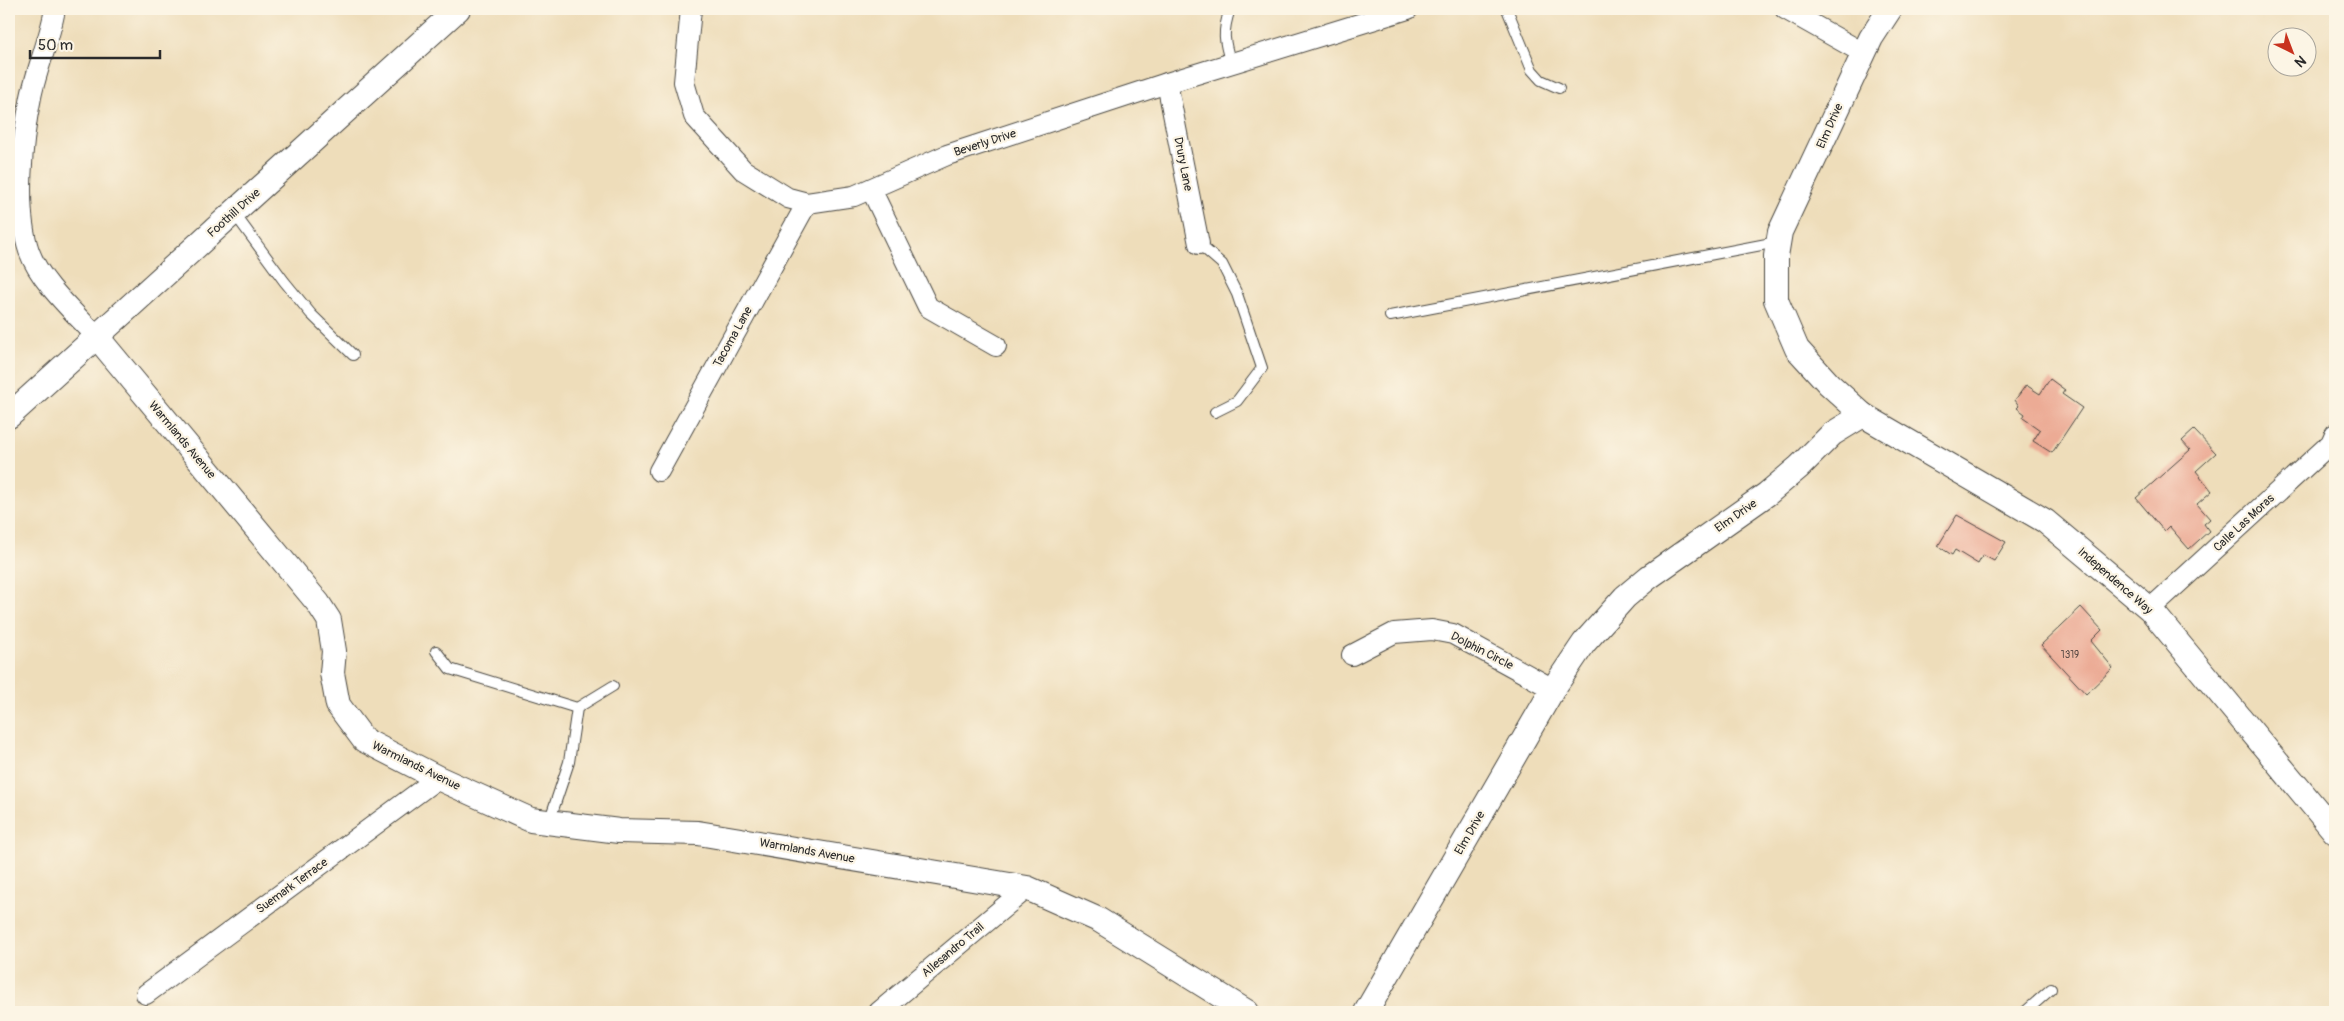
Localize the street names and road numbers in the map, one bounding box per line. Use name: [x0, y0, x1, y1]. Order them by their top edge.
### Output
street label: Elm Drive: [1813, 101, 1847, 151]
street label: Beverly Drive: [952, 126, 1018, 160]
street label: Drury Lane: [1170, 136, 1196, 192]
street label: Foothill Drive: [204, 185, 264, 241]
street label: Tacoma Lane: [710, 304, 756, 370]
street label: Warmlands Avenue: [145, 398, 219, 482]
street label: Calle Las Moras: [2210, 491, 2278, 555]
street label: Elm Drive: [1712, 496, 1760, 536]
street label: Independence Way: [2075, 544, 2155, 618]
street label: Dolphin Circle: [1448, 629, 1516, 673]
street label: Warmlands Avenue: [369, 738, 463, 794]
street label: Elm Drive: [1452, 808, 1489, 858]
street label: Warmlands Avenue: [758, 835, 856, 867]
street label: Suemark Terrace: [253, 855, 331, 917]
street label: Allesandro Trail: [919, 919, 987, 980]

